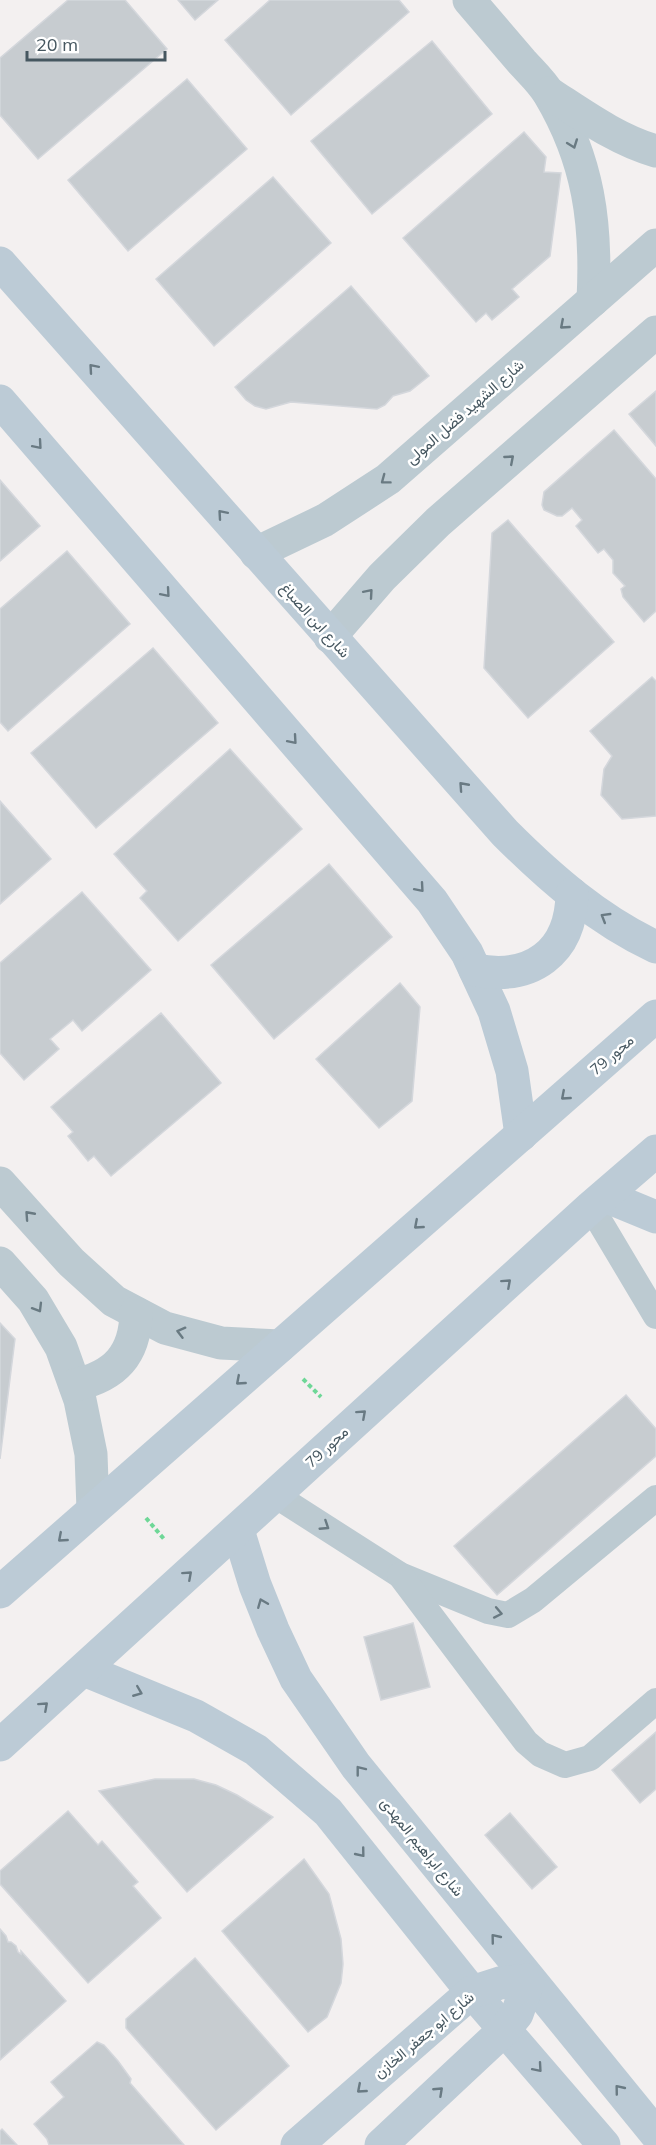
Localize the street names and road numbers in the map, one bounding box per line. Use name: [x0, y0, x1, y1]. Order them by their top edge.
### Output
street label: شارع الشهيد فضل المولى: [402, 355, 529, 470]
street label: شارع ابن الصباغ: [275, 578, 354, 663]
street label: محور 79: [586, 1030, 638, 1079]
street label: محور 79: [301, 1422, 352, 1471]
street label: شارع ابراهيم المهدى: [375, 1793, 468, 1901]
street label: شارع ابو جعفر الخازن: [370, 1987, 479, 2084]

